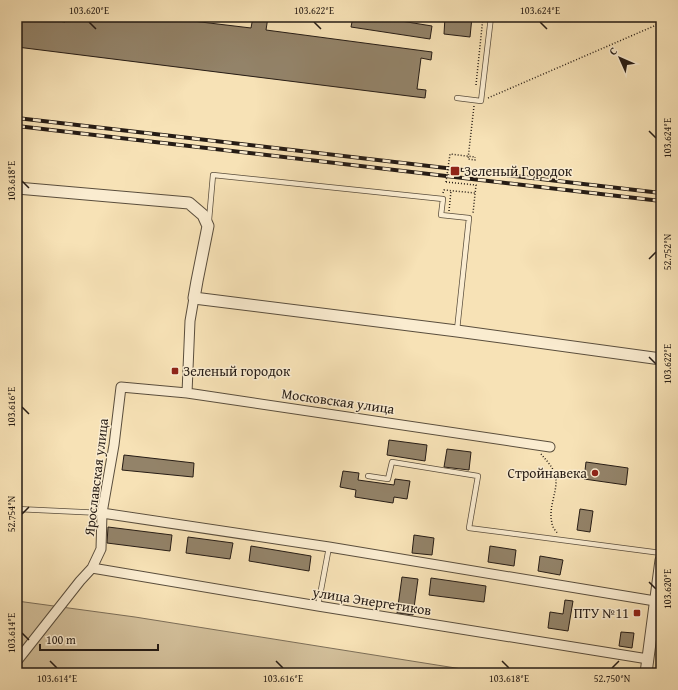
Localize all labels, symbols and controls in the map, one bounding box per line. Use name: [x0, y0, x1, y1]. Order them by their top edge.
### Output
text: 103.620°E: [69, 3, 109, 18]
text: 103.622°E: [294, 3, 334, 18]
text: 103.624°E: [520, 3, 560, 18]
north arrow: [600, 38, 640, 78]
text: С: [605, 43, 621, 59]
text: 103.624°E: [660, 118, 675, 158]
text: 103.618°E: [4, 161, 19, 201]
place label: Зеленый Городок: [464, 161, 573, 181]
marker: Зеленый Городок: [449, 165, 461, 177]
text: 52.752°N: [660, 233, 675, 270]
text: 103.622°E: [660, 344, 675, 384]
place label: Зеленый городок: [183, 361, 291, 381]
marker: Зеленый городок: [170, 366, 180, 376]
street label: Московская улица: [280, 383, 396, 419]
text: 103.616°E: [4, 387, 19, 427]
street label: Ярославская улица: [79, 417, 113, 538]
place label: Стройнавека: [507, 463, 587, 483]
marker: Стройнавека: [590, 468, 600, 478]
text: 52.754°N: [4, 495, 19, 532]
text: 103.620°E: [660, 569, 675, 609]
street label: улица Энергетиков: [310, 582, 433, 620]
place label: ПТУ №11: [574, 603, 629, 623]
marker: ПТУ №11: [632, 608, 642, 618]
text: 103.614°E: [4, 613, 19, 653]
scale bar: [40, 626, 158, 652]
text: 100 m: [46, 631, 76, 648]
text: 103.614°E: [37, 671, 77, 686]
text: 103.616°E: [263, 671, 303, 686]
text: 103.618°E: [489, 671, 529, 686]
text: 52.750°N: [594, 671, 631, 686]

